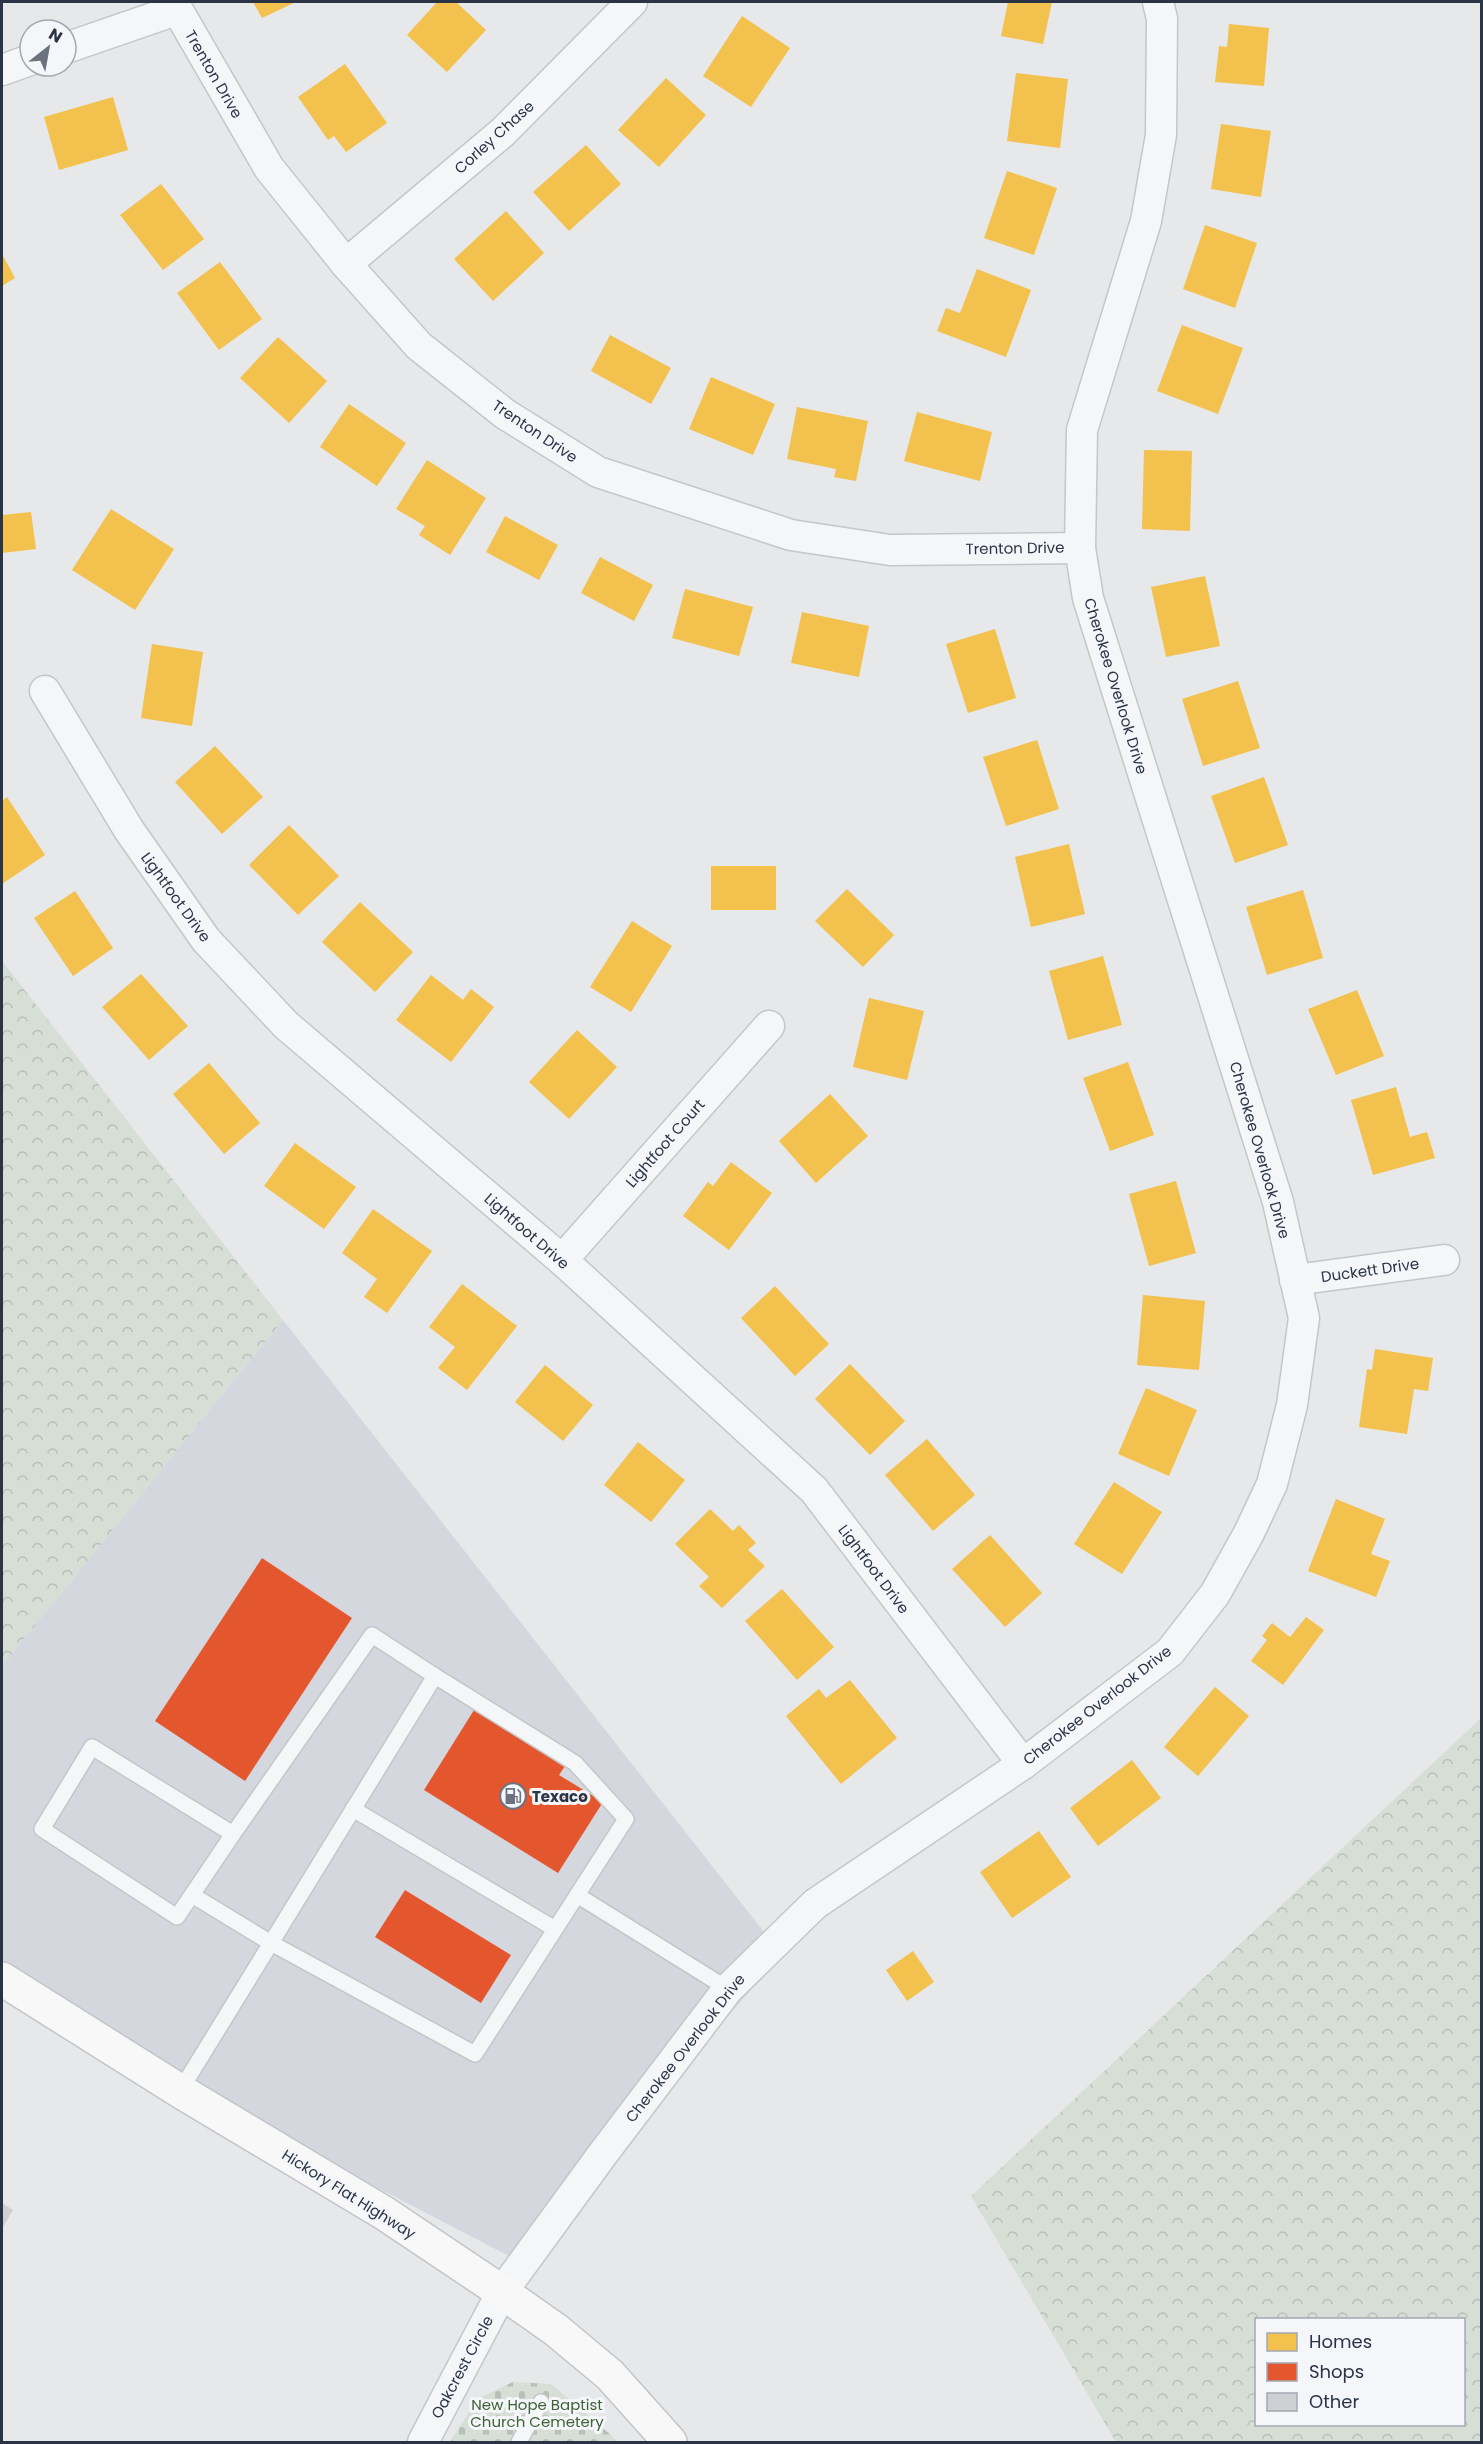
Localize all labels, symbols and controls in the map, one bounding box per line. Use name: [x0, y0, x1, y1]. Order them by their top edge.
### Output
north arrow: [18, 18, 78, 78]
text: N: [44, 23, 67, 49]
street label: Trenton Drive: [180, 26, 248, 122]
street label: Corley Chase: [450, 96, 538, 178]
street label: Trenton Drive: [488, 395, 582, 467]
street label: Trenton Drive: [965, 537, 1065, 559]
street label: Cherokee Overlook Drive: [1079, 595, 1153, 777]
street label: Lightfoot Drive: [136, 848, 216, 946]
street label: Cherokee Overlook Drive: [1225, 1059, 1295, 1241]
street label: Lightfoot Court: [621, 1094, 709, 1192]
street label: Lightfoot Drive: [480, 1188, 574, 1274]
street label: Duckett Drive: [1320, 1253, 1420, 1287]
street label: Lightfoot Drive: [834, 1520, 914, 1618]
street label: Cherokee Overlook Drive: [1018, 1640, 1176, 1770]
fuel station icon: Texaco: [498, 1781, 528, 1811]
place label: Texaco: [532, 1786, 588, 1807]
street label: Cherokee Overlook Drive: [620, 1969, 750, 2127]
street label: Hickory Flat Highway: [278, 2144, 420, 2244]
street label: Oakcrest Circle: [426, 2312, 498, 2422]
legend: [1255, 2318, 1465, 2426]
text: Homes: [1309, 2329, 1372, 2354]
text: Shops: [1309, 2359, 1364, 2384]
text: Other: [1309, 2389, 1359, 2414]
park label: New Hope Baptist Church Cemetery: [470, 2394, 604, 2432]

